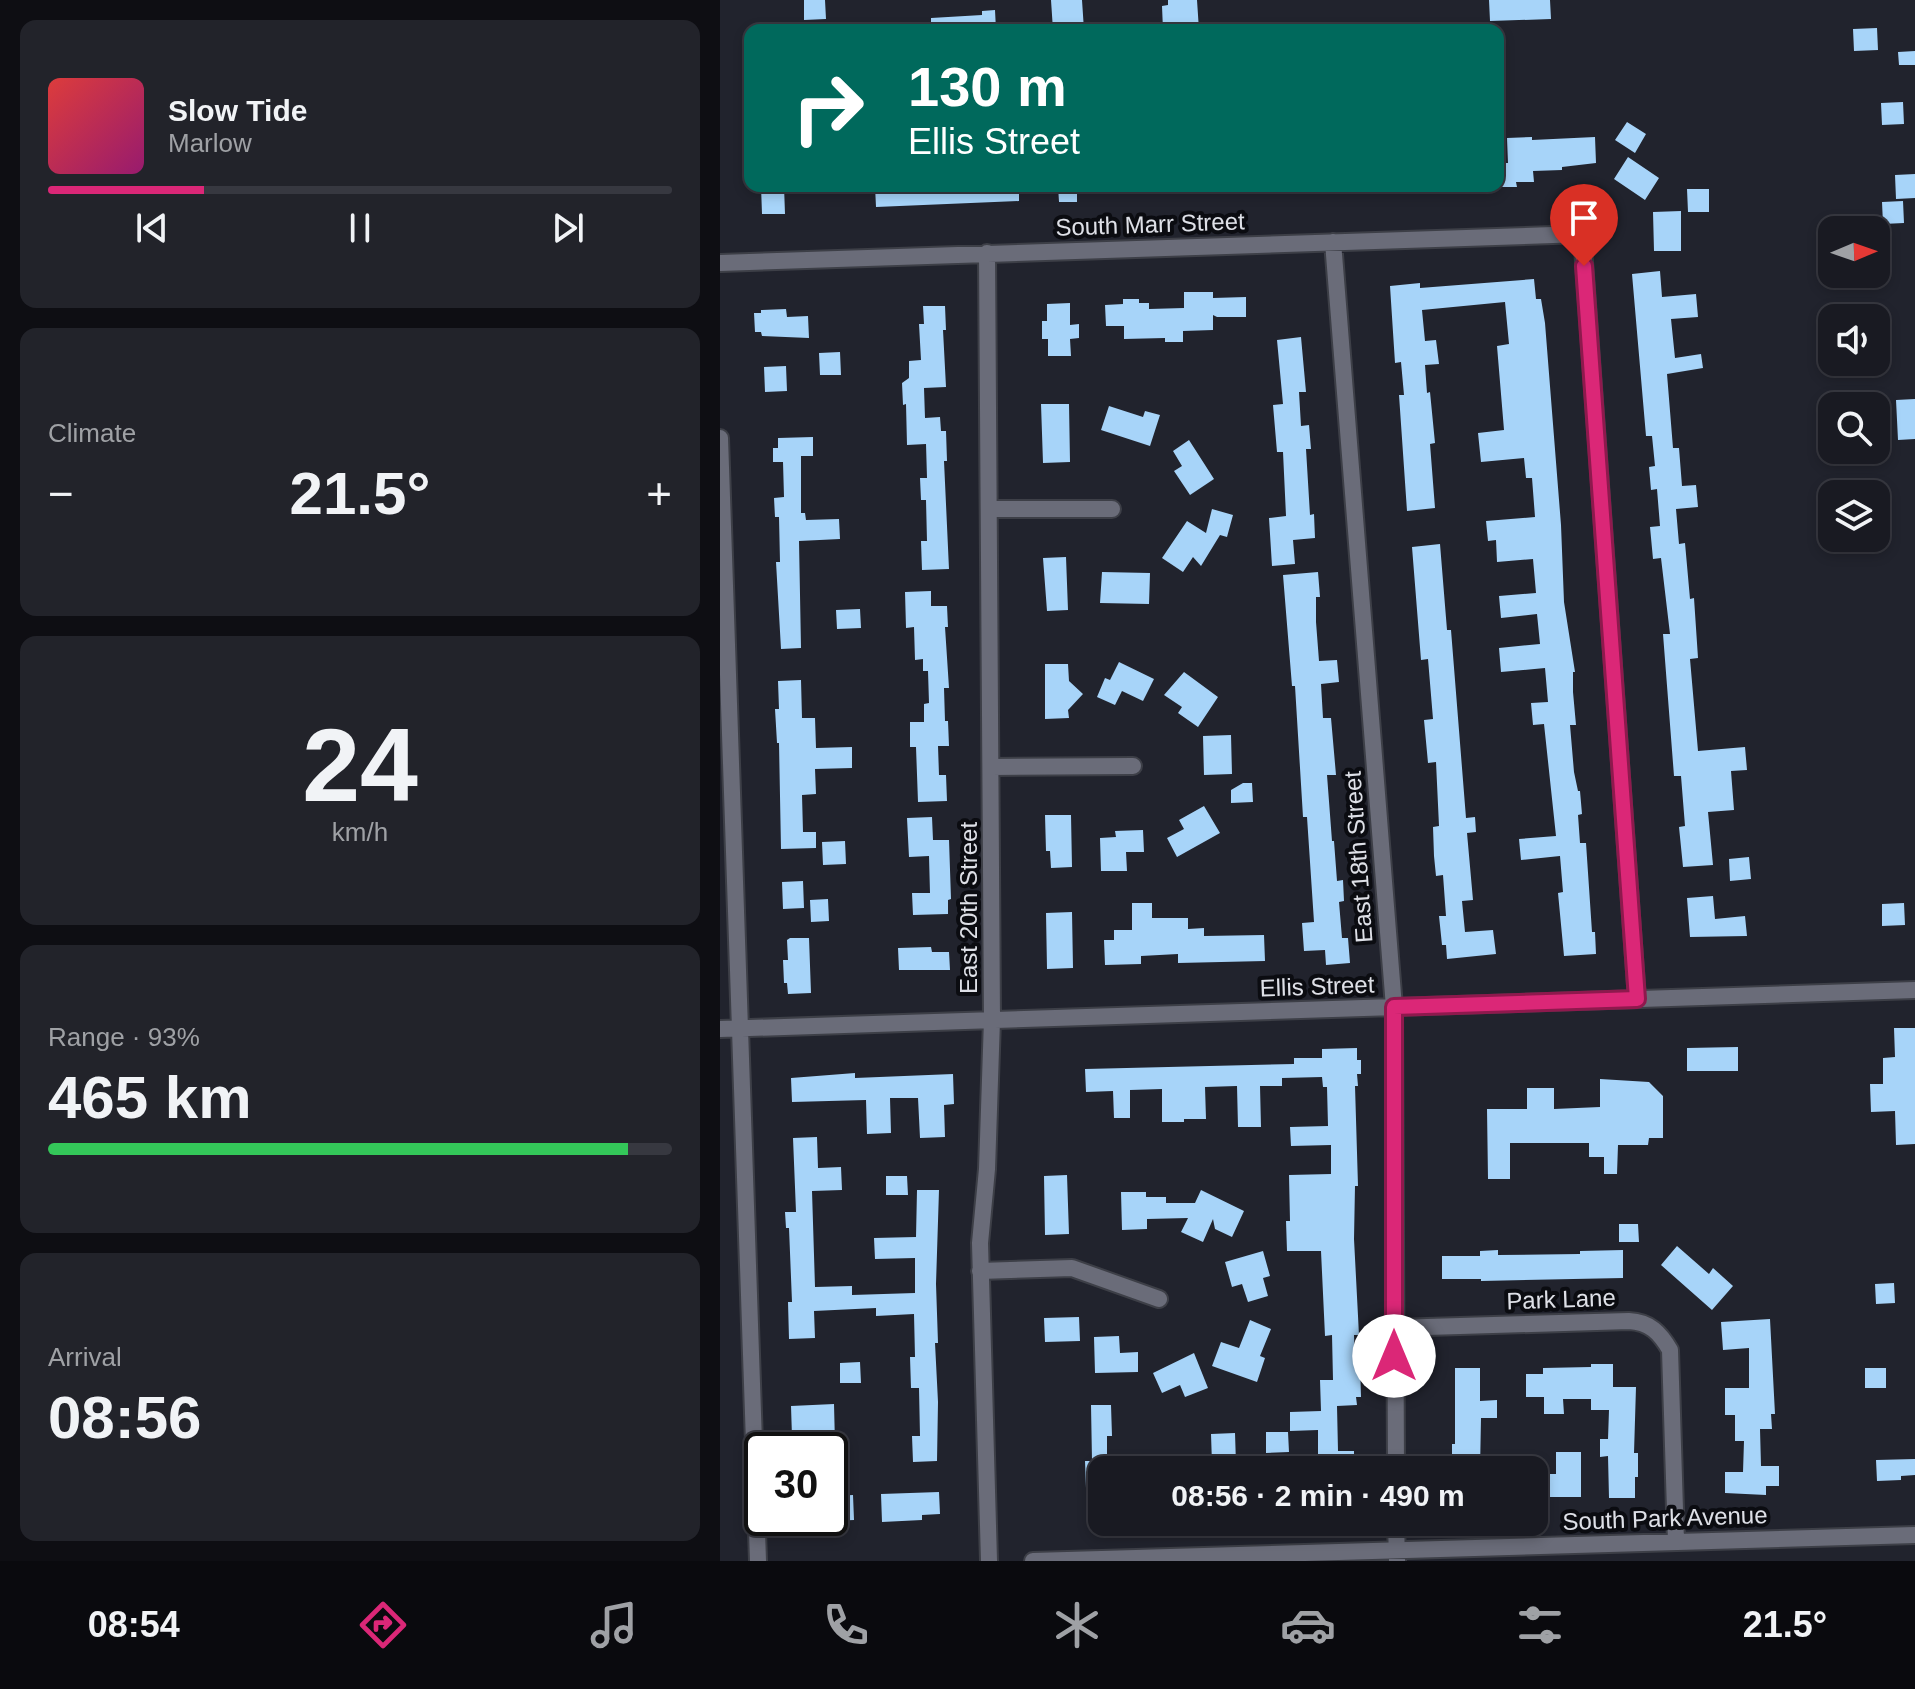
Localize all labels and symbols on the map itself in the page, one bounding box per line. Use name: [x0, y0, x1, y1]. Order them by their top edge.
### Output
pin: [1550, 184, 1618, 266]
street label: South Marr Street: [1055, 207, 1245, 241]
north arrow: [1818, 216, 1890, 288]
street label: East 18th Street: [1339, 770, 1377, 944]
street label: East 20th Street: [955, 822, 982, 994]
street label: Ellis Street: [1259, 970, 1375, 1001]
street label: Park Lane: [1506, 1284, 1616, 1314]
position arrow: [1352, 1314, 1436, 1398]
speed limit sign: 30: [744, 1432, 848, 1536]
street label: South Park Avenue: [1562, 1501, 1768, 1535]

